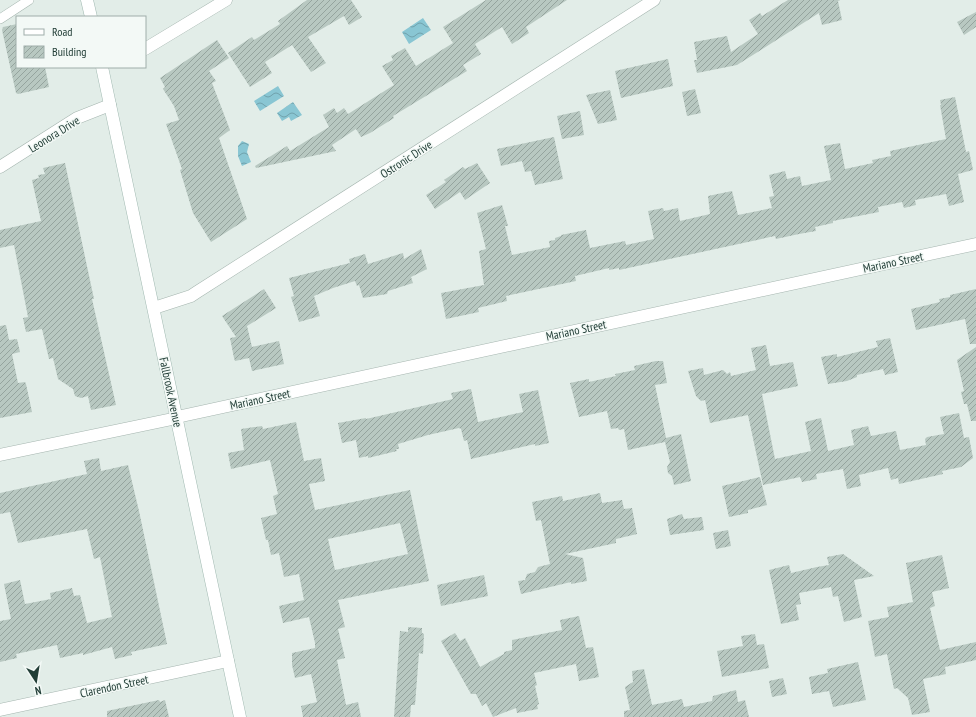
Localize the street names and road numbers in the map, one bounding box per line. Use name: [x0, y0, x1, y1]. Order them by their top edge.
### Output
street label: Leonora Drive: [26, 112, 82, 156]
street label: Ostronic Drive: [377, 137, 435, 181]
street label: Mariano Street: [862, 248, 925, 276]
street label: Mariano Street: [545, 316, 608, 344]
street label: Fallbrook Avenue: [156, 356, 186, 428]
street label: Mariano Street: [229, 385, 292, 413]
street label: Clarendon Street: [78, 671, 150, 701]

